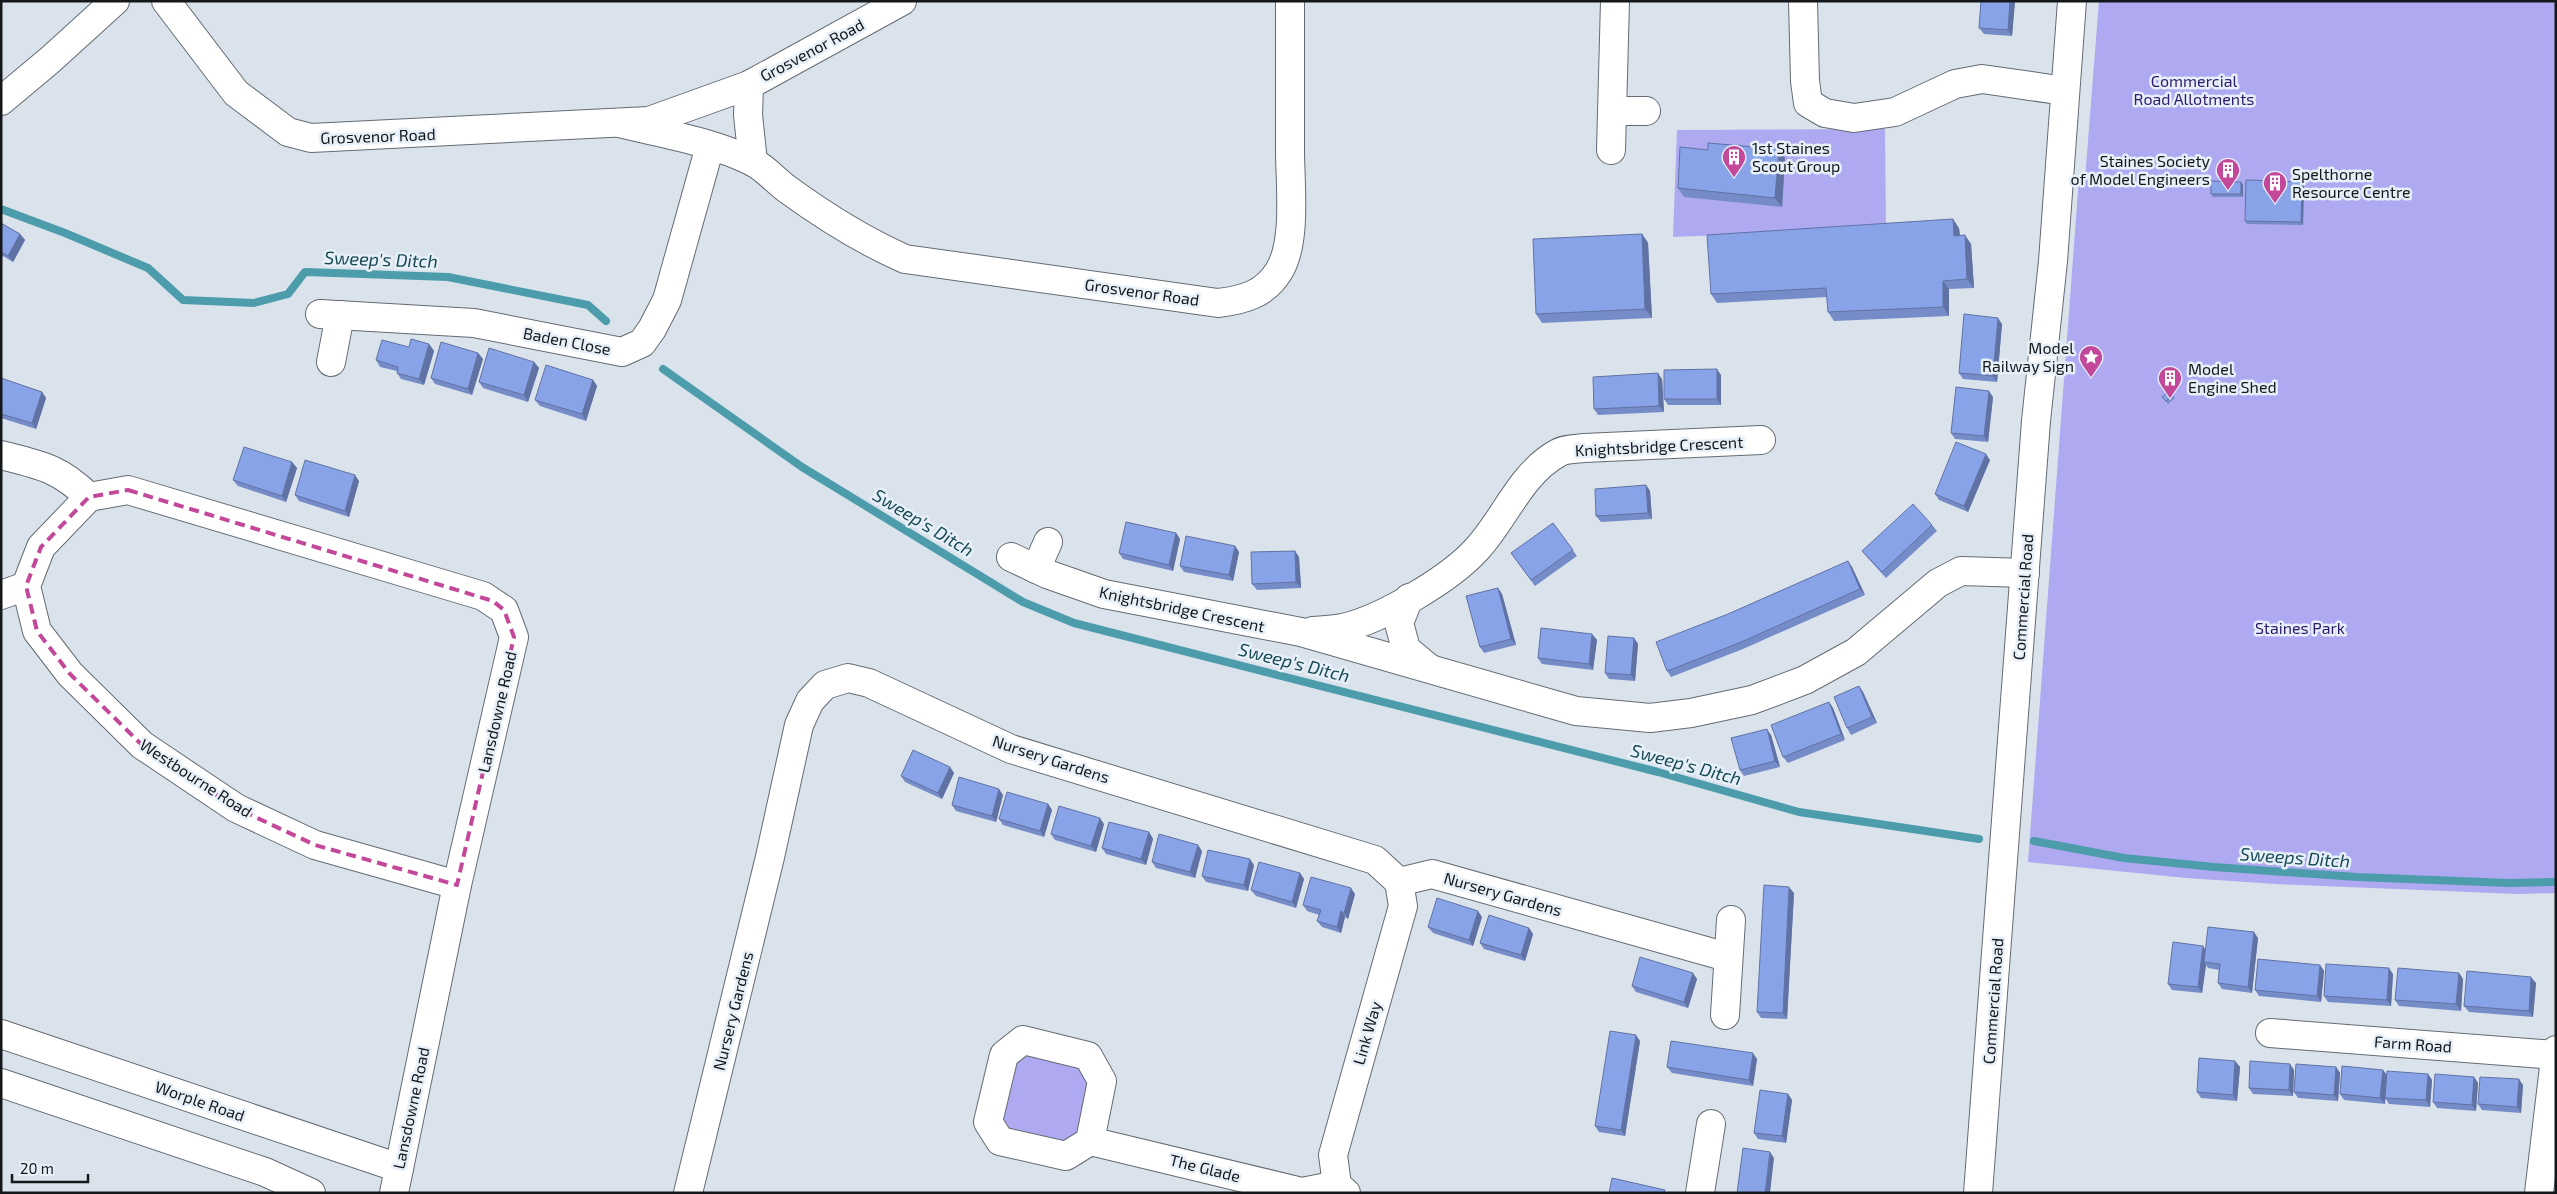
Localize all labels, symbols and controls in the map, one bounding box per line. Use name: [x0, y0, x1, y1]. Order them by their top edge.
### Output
street label: Grosvenor Road: [756, 14, 867, 85]
park label: Commercial Road Allotments: [2134, 71, 2254, 108]
street label: Grosvenor Road: [320, 124, 436, 147]
place label: 1st Staines Scout Group: [1752, 138, 1840, 175]
building icon: 1st Staines Scout Group: [1721, 144, 1747, 178]
place label: Staines Society of Model Engineers: [2071, 151, 2211, 188]
building icon: Staines Society of Model Engineers: [2215, 157, 2241, 191]
place label: Spelthorne Resource Centre: [2292, 164, 2411, 201]
building icon: Spelthorne Resource Centre: [2262, 170, 2288, 204]
water label: Sweep's Ditch: [324, 246, 438, 272]
street label: Grosvenor Road: [1084, 274, 1200, 309]
street label: Baden Close: [522, 323, 613, 358]
place label: Model Railway Sign: [1982, 338, 2074, 375]
place icon: Model Railway Sign: [2078, 344, 2104, 378]
place label: Model Engine Shed: [2188, 359, 2277, 396]
building icon: Model Engine Shed: [2157, 365, 2183, 399]
street label: Knightsbridge Crescent: [1574, 432, 1744, 459]
water label: Sweep's Ditch: [869, 483, 978, 561]
street label: Commercial Road: [2009, 533, 2036, 661]
street label: Knightsbridge Crescent: [1098, 582, 1267, 635]
park label: Staines Park: [2255, 618, 2345, 637]
water label: Sweep's Ditch: [1236, 638, 1352, 686]
street label: Lansdowne Road: [473, 649, 520, 775]
street label: Nursery Gardens: [990, 731, 1112, 786]
street label: Westbourne Road: [137, 734, 256, 821]
water label: Sweep's Ditch: [1628, 739, 1744, 789]
water label: Sweeps Ditch: [2239, 842, 2351, 872]
street label: Nursery Gardens: [1442, 868, 1564, 919]
street label: Commercial Road: [1979, 937, 2006, 1065]
street label: Nursery Gardens: [709, 949, 756, 1072]
street label: Link Way: [1348, 998, 1385, 1067]
street label: Farm Road: [2374, 1031, 2453, 1056]
street label: Lansdowne Road: [388, 1045, 433, 1171]
street label: Worple Road: [153, 1076, 247, 1125]
street label: The Glade: [1168, 1150, 1242, 1185]
scale bar: [12, 1152, 89, 1184]
text: 20 m: [20, 1159, 54, 1177]

